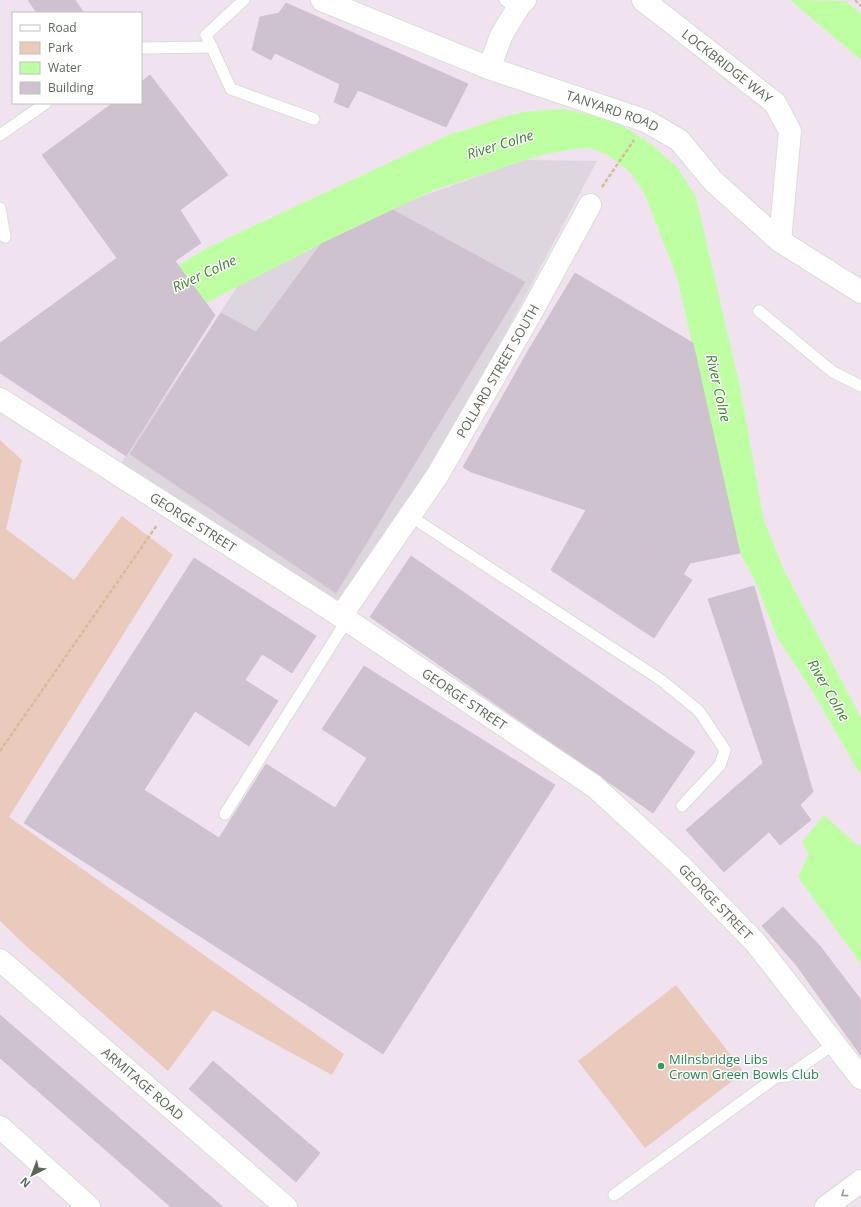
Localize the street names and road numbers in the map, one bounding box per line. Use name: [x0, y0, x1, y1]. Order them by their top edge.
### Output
street label: LOCKBRIDGE WAY: [678, 25, 777, 107]
street label: TANYARD ROAD: [564, 86, 662, 136]
street label: POLLARD STREET SOUTH: [452, 301, 543, 441]
street label: GEORGE STREET: [147, 488, 240, 557]
street label: GEORGE STREET: [418, 664, 511, 735]
street label: GEORGE STREET: [675, 860, 757, 944]
street label: ARMITAGE ROAD: [98, 1043, 188, 1124]

